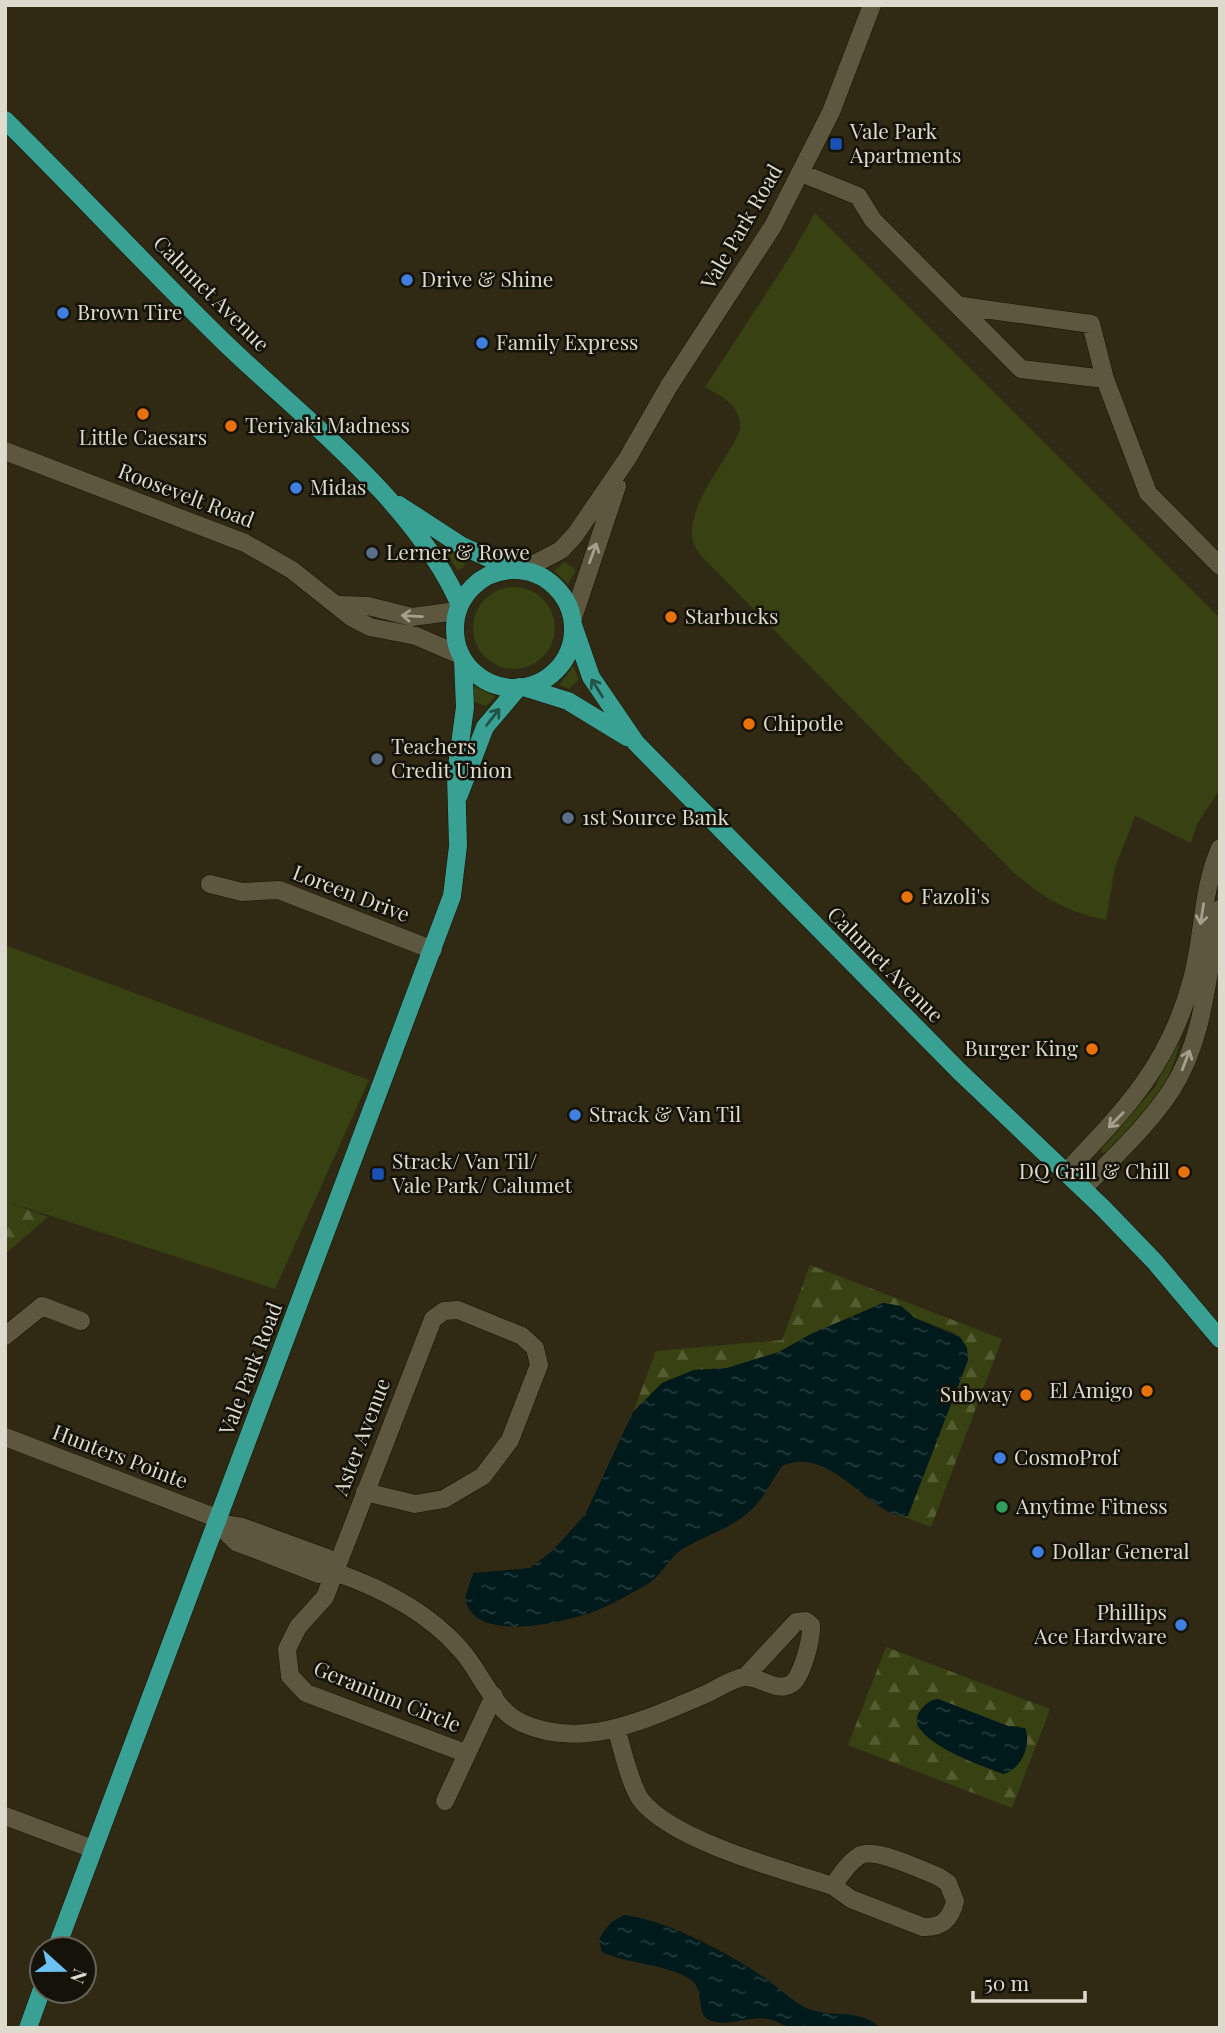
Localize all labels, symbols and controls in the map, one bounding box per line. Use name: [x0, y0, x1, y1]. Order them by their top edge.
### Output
place label: Vale Park Apartments: [849, 116, 961, 168]
marker: Vale Park Apartments: [828, 136, 844, 152]
street label: Vale Park Road: [693, 158, 787, 294]
street label: Calumet Avenue: [148, 228, 277, 357]
place label: Drive & Shine: [421, 264, 553, 292]
marker: Drive & Shine: [399, 272, 415, 288]
place label: Brown Tire: [77, 297, 182, 325]
marker: Brown Tire: [55, 305, 71, 321]
place label: Family Express: [496, 327, 638, 355]
marker: Family Express: [474, 335, 490, 351]
marker: Little Caesars: [135, 406, 151, 422]
place label: Teriyaki Madness: [245, 410, 410, 438]
marker: Teriyaki Madness: [223, 418, 239, 434]
place label: Little Caesars: [79, 422, 207, 450]
street label: Roosevelt Road: [115, 455, 259, 533]
place label: Midas: [310, 472, 367, 500]
marker: Midas: [288, 480, 304, 496]
place label: Lerner & Rowe: [386, 537, 530, 565]
one-way arrow: [588, 543, 600, 565]
marker: Lerner & Rowe: [364, 545, 380, 561]
place label: Starbucks: [685, 601, 778, 629]
marker: Starbucks: [663, 609, 679, 625]
one-way arrow: [401, 610, 424, 623]
one-way arrow: [590, 678, 604, 698]
place label: Chipotle: [763, 708, 844, 736]
one-way arrow: [485, 709, 500, 727]
marker: Chipotle: [741, 716, 757, 732]
place label: Teachers Credit Union: [391, 731, 513, 783]
marker: Teachers Credit Union: [369, 751, 385, 767]
place label: 1st Source Bank: [582, 802, 730, 830]
marker: 1st Source Bank: [560, 810, 576, 826]
street label: Loreen Drive: [289, 857, 414, 927]
place label: Fazoli's: [921, 881, 990, 909]
marker: Fazoli's: [899, 889, 915, 905]
street label: Calumet Avenue: [822, 899, 951, 1028]
one-way arrow: [1195, 902, 1208, 925]
place label: Burger King: [964, 1033, 1078, 1061]
marker: Burger King: [1084, 1041, 1100, 1057]
one-way arrow: [1180, 1049, 1193, 1071]
place label: Strack & Van Til: [589, 1099, 741, 1127]
marker: Strack & Van Til: [567, 1107, 583, 1123]
one-way arrow: [1108, 1111, 1125, 1128]
place label: Strack/ Van Til/ Vale Park/ Calumet: [391, 1146, 573, 1198]
place label: DQ Grill & Chill: [1019, 1156, 1170, 1184]
marker: DQ Grill & Chill: [1176, 1164, 1192, 1180]
marker: Strack/ Van Til/ Vale Park/ Calumet: [370, 1166, 386, 1182]
street label: Vale Park Road: [211, 1298, 287, 1440]
street label: Aster Avenue: [325, 1374, 395, 1500]
place label: El Amigo: [1049, 1375, 1133, 1403]
place label: Subway: [940, 1379, 1012, 1407]
marker: El Amigo: [1139, 1383, 1155, 1399]
marker: Subway: [1018, 1387, 1034, 1403]
street label: Hunters Pointe: [49, 1416, 192, 1494]
place label: CosmoProf: [1014, 1442, 1121, 1470]
marker: CosmoProf: [992, 1450, 1008, 1466]
place label: Anytime Fitness: [1015, 1491, 1168, 1519]
marker: Anytime Fitness: [994, 1499, 1010, 1515]
place label: Dollar General: [1052, 1536, 1189, 1564]
marker: Dollar General: [1030, 1544, 1046, 1560]
place label: Phillips Ace Hardware: [1033, 1597, 1167, 1649]
marker: Phillips Ace Hardware: [1173, 1617, 1189, 1633]
street label: Geranium Circle: [310, 1653, 465, 1737]
north arrow: [28, 1935, 98, 2005]
scale bar: [973, 1960, 1085, 2004]
text: N: [65, 1965, 94, 1988]
text: 50 m: [984, 1968, 1030, 1996]

